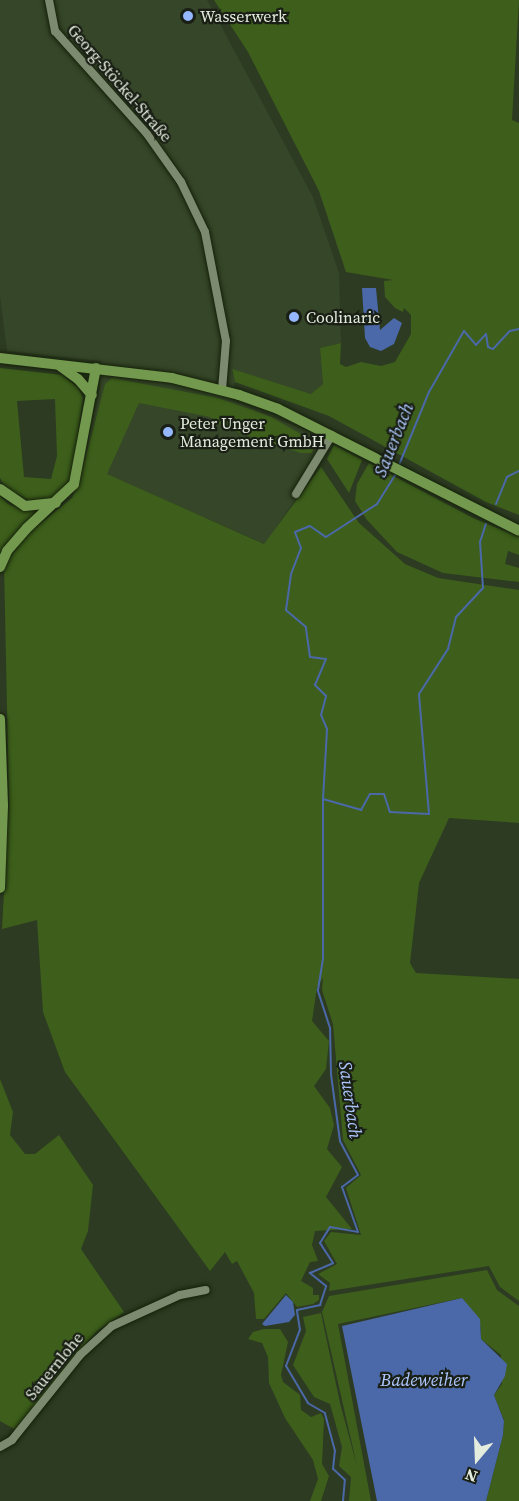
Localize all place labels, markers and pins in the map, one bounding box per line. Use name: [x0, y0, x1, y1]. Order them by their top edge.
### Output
place label: Wasserwerk: [200, 6, 287, 26]
marker: Wasserwerk: [181, 9, 195, 23]
place label: Coolinaric: [306, 307, 380, 327]
marker: Coolinaric: [287, 310, 301, 324]
place label: Peter Unger Management GmbH: [180, 413, 324, 451]
marker: Peter Unger Management GmbH: [161, 425, 175, 439]

